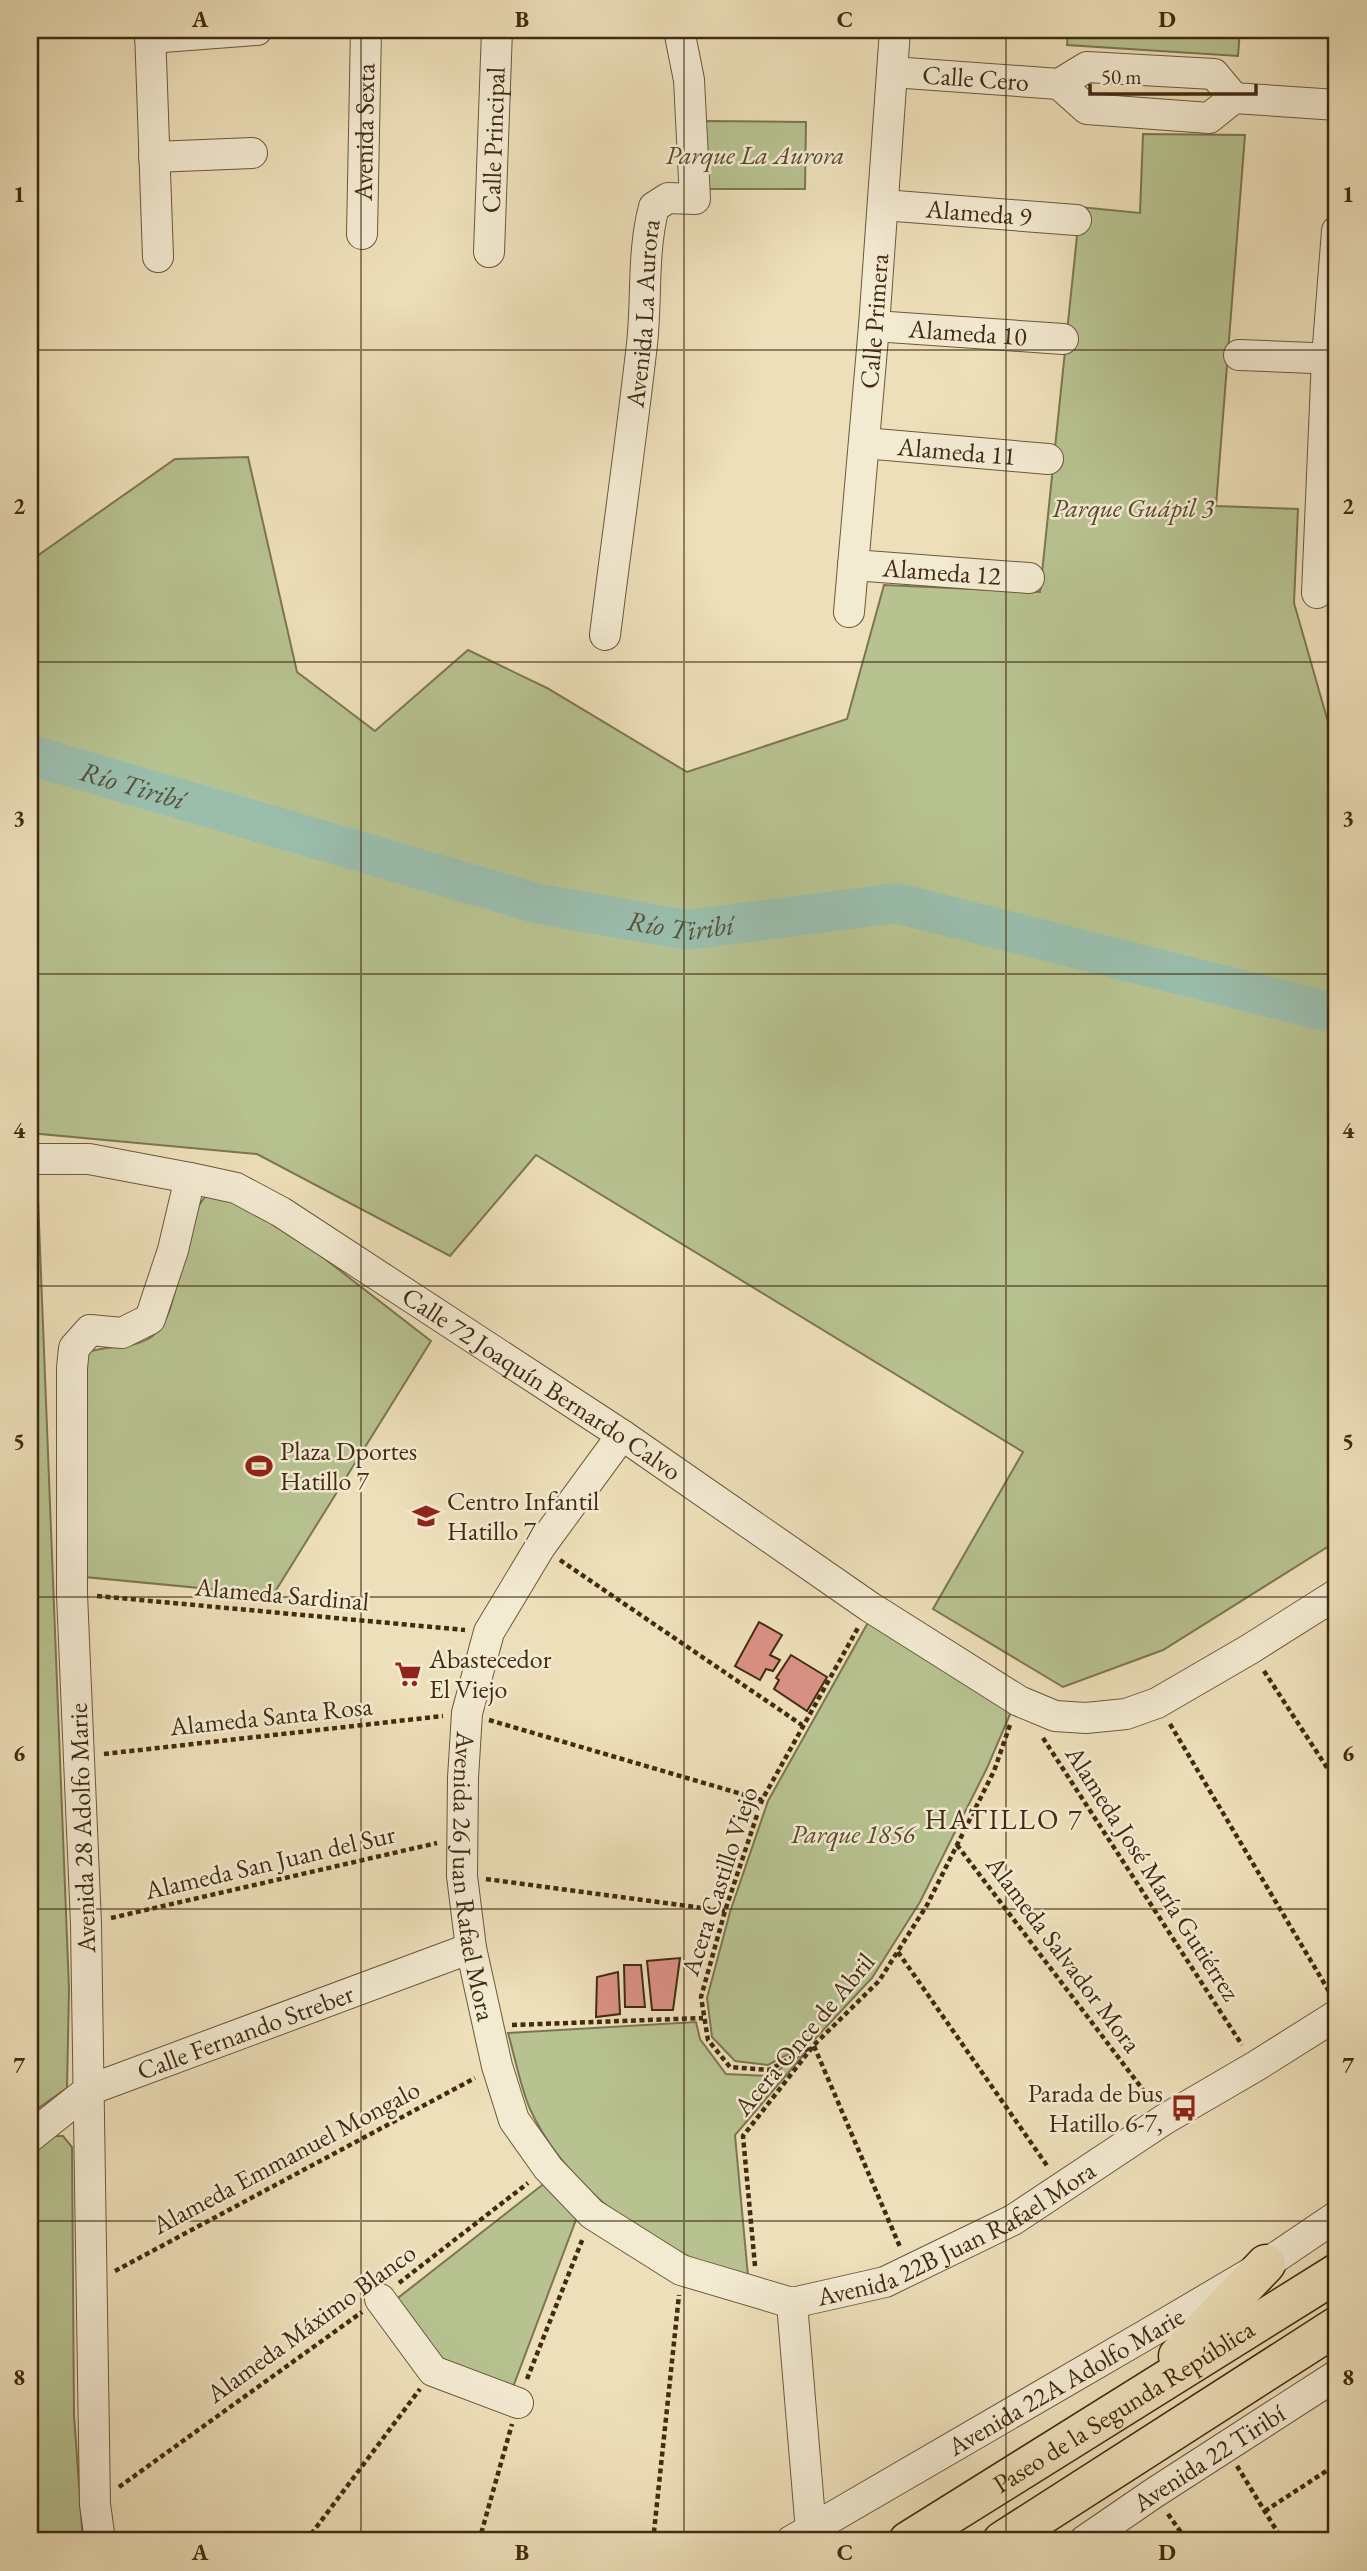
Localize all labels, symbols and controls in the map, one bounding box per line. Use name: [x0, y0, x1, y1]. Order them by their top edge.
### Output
text: A: [191, 4, 209, 34]
text: B: [515, 4, 529, 34]
text: C: [837, 4, 853, 34]
text: D: [1158, 4, 1176, 34]
scale bar: [1090, 52, 1257, 96]
street label: Calle Cero: [921, 57, 1030, 99]
street label: Avenida Sexta: [346, 62, 382, 202]
text: 50 m: [1101, 63, 1142, 90]
street label: Calle Principal: [473, 66, 513, 214]
park label: Parque La Aurora: [665, 138, 845, 173]
text: 1: [13, 179, 25, 209]
text: 1: [1342, 179, 1354, 209]
street label: Alameda 9: [924, 191, 1033, 234]
street label: Avenida La Aurora: [617, 216, 668, 410]
street label: Calle Primera: [852, 252, 896, 390]
street label: Alameda 10: [907, 311, 1028, 353]
street label: Alameda 11: [895, 429, 1017, 473]
text: 2: [13, 491, 25, 521]
park label: Parque Guápil 3: [1052, 491, 1214, 526]
text: 2: [1342, 491, 1354, 521]
street label: Alameda 12: [880, 550, 1003, 593]
water label: Río Tiribí: [76, 753, 192, 818]
text: 3: [13, 803, 25, 833]
text: 3: [1342, 803, 1354, 833]
water label: Río Tiribí: [624, 902, 739, 948]
text: 4: [13, 1115, 26, 1145]
text: 4: [1342, 1115, 1355, 1145]
street label: Calle 72 Joaquín Bernardo Calvo: [396, 1279, 688, 1488]
text: 5: [13, 1426, 25, 1456]
text: 5: [1342, 1426, 1354, 1456]
place label: Plaza Dportes Hatillo 7: [280, 1434, 417, 1498]
sports icon: Plaza Dportes Hatillo 7: [244, 1451, 274, 1481]
place label: Centro Infantil Hatillo 7: [447, 1484, 599, 1548]
school or university icon: Centro Infantil Hatillo 7: [411, 1501, 441, 1531]
street label: Alameda Sardinal: [193, 1569, 370, 1619]
place label: Abastecedor El Viejo: [428, 1642, 552, 1706]
supermarket icon: Abastecedor El Viejo: [393, 1659, 423, 1689]
street label: Alameda Santa Rosa: [167, 1688, 375, 1744]
street label: Avenida 28 Adolfo Marie: [61, 1702, 103, 1955]
street label: Avenida 26 Juan Rafael Mora: [445, 1729, 504, 2025]
text: 6: [13, 1738, 25, 1768]
street label: Alameda José María Gutiérrez: [1057, 1738, 1248, 2007]
text: 6: [1342, 1738, 1354, 1768]
street label: Acera Castillo Viejo: [672, 1782, 766, 1981]
district label: HATILLO 7: [925, 1801, 1083, 1837]
street label: Alameda San Juan del Sur: [141, 1817, 399, 1908]
park label: Parque 1856: [791, 1817, 918, 1852]
street label: Alameda Salvador Mora: [978, 1848, 1150, 2060]
street label: Acera Once de Abril: [725, 1945, 882, 2123]
street label: Calle Fernando Streber: [132, 1976, 358, 2088]
text: 7: [13, 2050, 26, 2080]
text: 7: [1342, 2050, 1355, 2080]
street label: Alameda Emmanuel Mongalo: [145, 2072, 426, 2242]
place label: Parada de bus Hatillo 6-7,: [1028, 2076, 1163, 2140]
bus stop icon: Parada de bus Hatillo 6-7,: [1169, 2093, 1199, 2123]
street label: Avenida 22B Juan Rafael Mora: [813, 2153, 1102, 2314]
street label: Alameda Máximo Blanco: [199, 2235, 423, 2411]
street label: Avenida 22A Adolfo Marie: [941, 2299, 1190, 2464]
street label: Paseo de la Segunda República: [986, 2312, 1261, 2501]
text: 8: [13, 2362, 25, 2392]
text: 8: [1342, 2362, 1354, 2392]
street label: Avenida 22 Tiribí: [1125, 2396, 1292, 2520]
text: A: [191, 2537, 209, 2567]
text: B: [515, 2537, 529, 2567]
text: C: [837, 2537, 853, 2567]
text: D: [1158, 2537, 1176, 2567]

